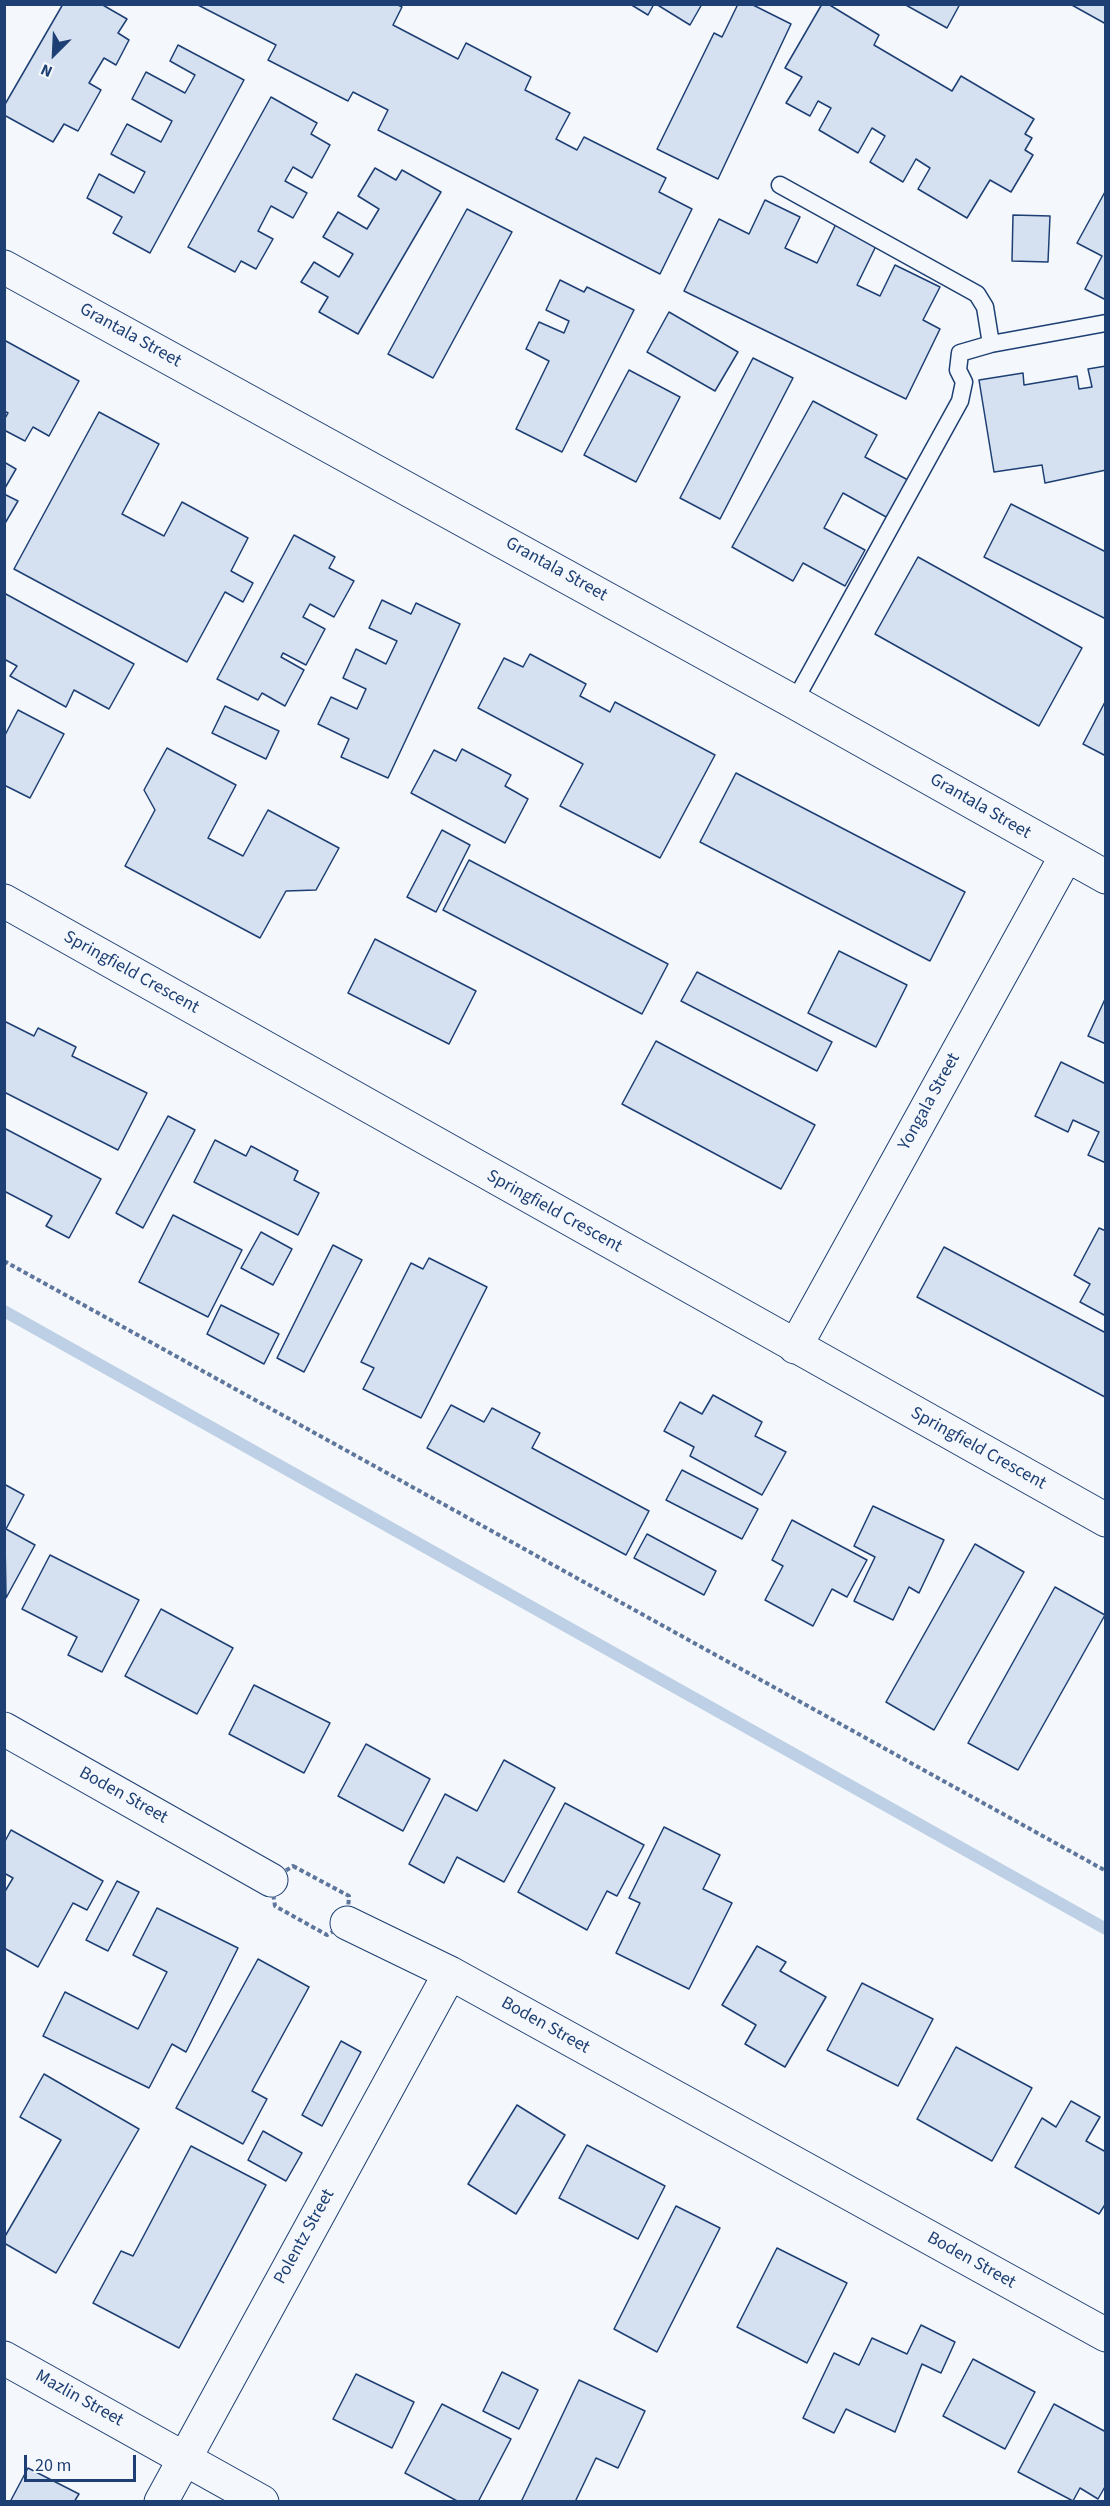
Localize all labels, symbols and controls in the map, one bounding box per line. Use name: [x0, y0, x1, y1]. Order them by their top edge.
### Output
north arrow: [24, 24, 84, 84]
text: N: [37, 58, 56, 83]
street label: Grantala Street: [75, 299, 185, 373]
street label: Grantala Street: [501, 533, 611, 607]
street label: Grantala Street: [926, 769, 1034, 845]
street label: Springfield Crescent: [60, 927, 202, 1019]
street label: Yongala Street: [894, 1050, 966, 1154]
street label: Springfield Crescent: [483, 1166, 625, 1258]
street label: Springfield Crescent: [907, 1403, 1049, 1495]
street label: Boden Street: [75, 1763, 171, 1829]
street label: Boden Street: [497, 1993, 593, 2059]
street label: Polentz Street: [270, 2186, 340, 2288]
street label: Boden Street: [923, 2228, 1019, 2294]
street label: Mazlin Street: [31, 2366, 127, 2432]
scale bar: [27, 2443, 140, 2481]
text: 20 m: [35, 2453, 71, 2478]

